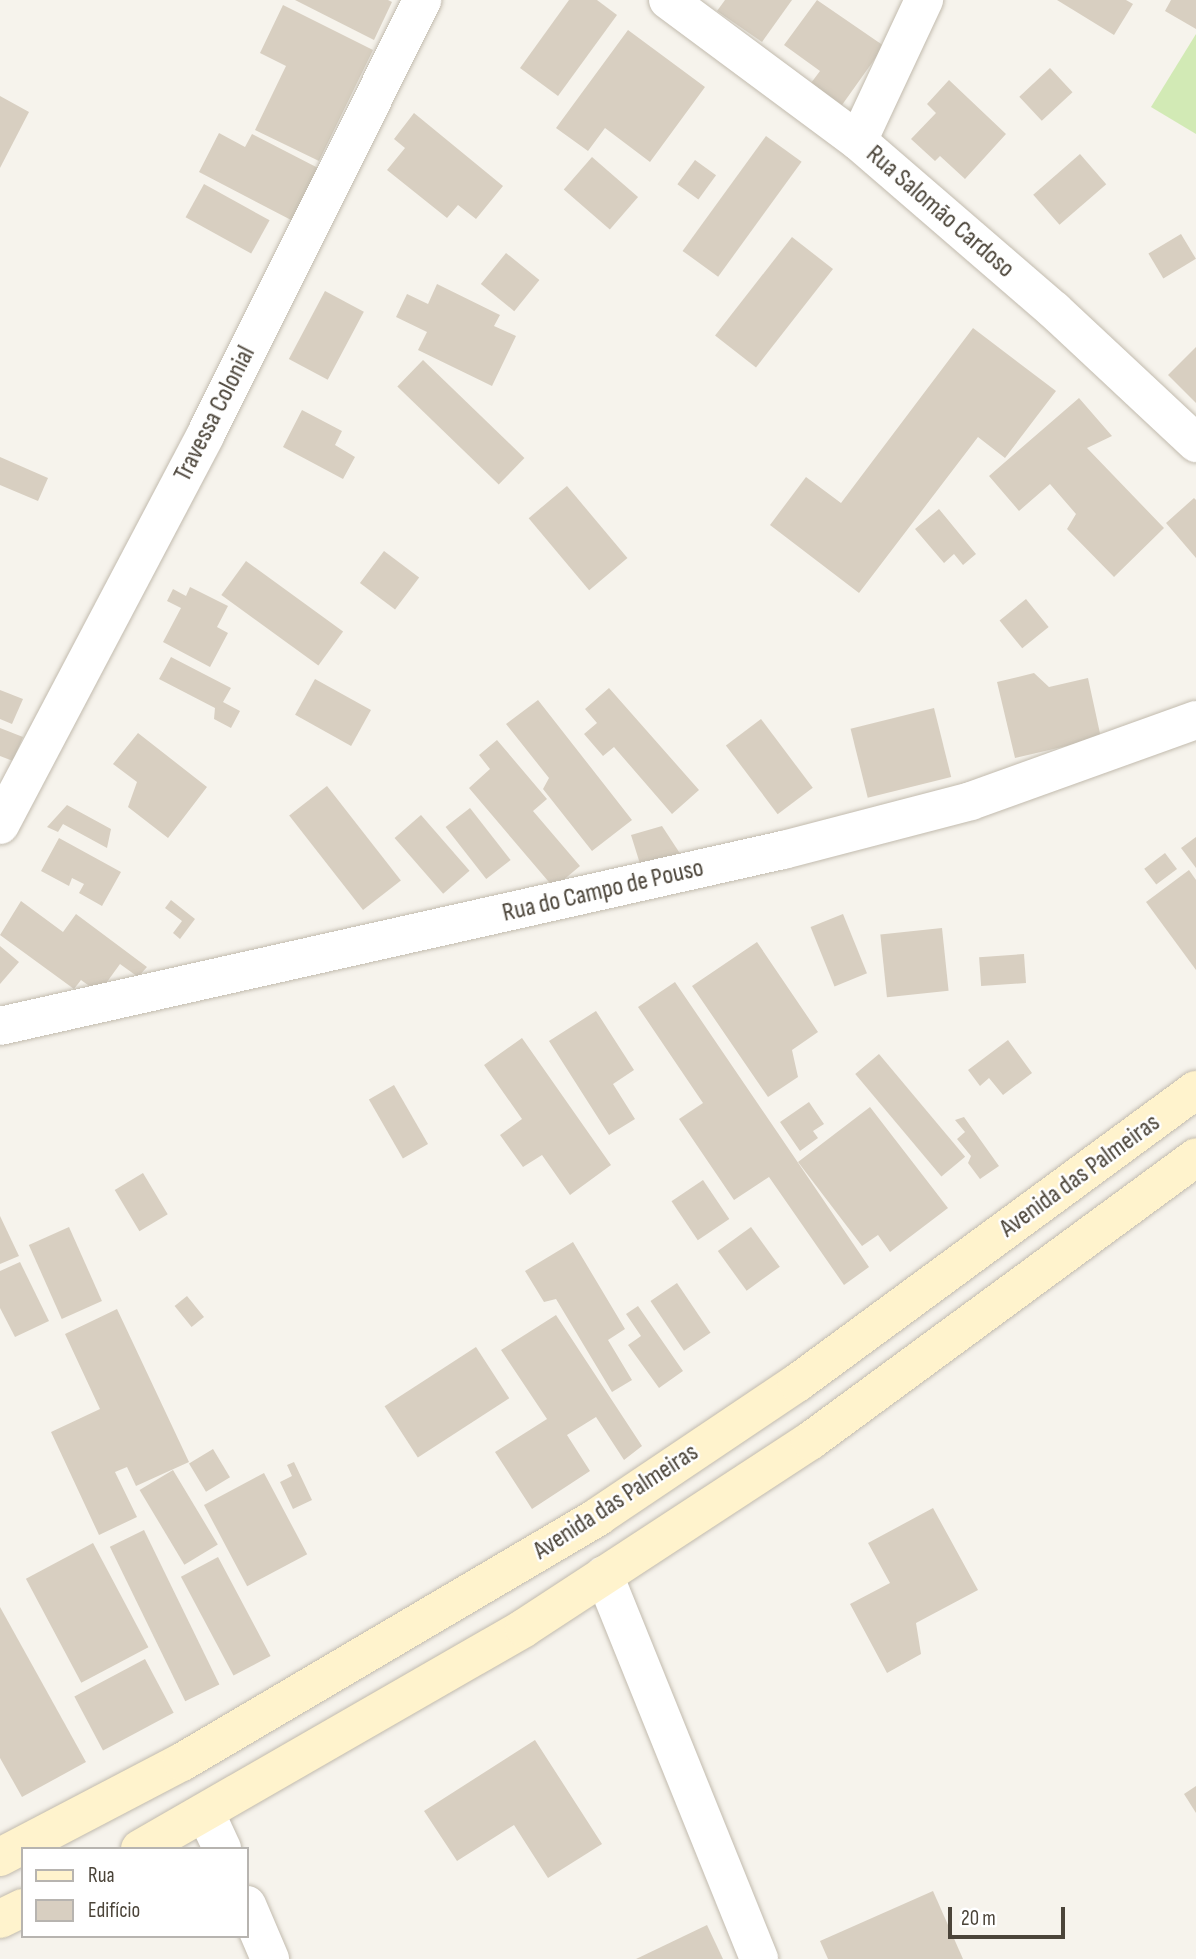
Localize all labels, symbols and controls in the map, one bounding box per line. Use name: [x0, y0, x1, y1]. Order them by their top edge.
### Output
street label: Rua Salomão Cardoso: [859, 139, 1021, 285]
street label: Travessa Colonial: [168, 341, 262, 487]
street label: Rua do Campo de Pouso: [499, 853, 707, 929]
street label: Avenida das Palmeiras: [994, 1107, 1166, 1245]
street label: Avenida das Palmeiras: [528, 1437, 704, 1567]
legend: [21, 1847, 248, 1938]
text: Rua: [88, 1863, 115, 1888]
scale bar: [951, 1892, 1068, 1936]
text: Edifício: [88, 1898, 140, 1923]
text: 20 m: [961, 1906, 996, 1931]

